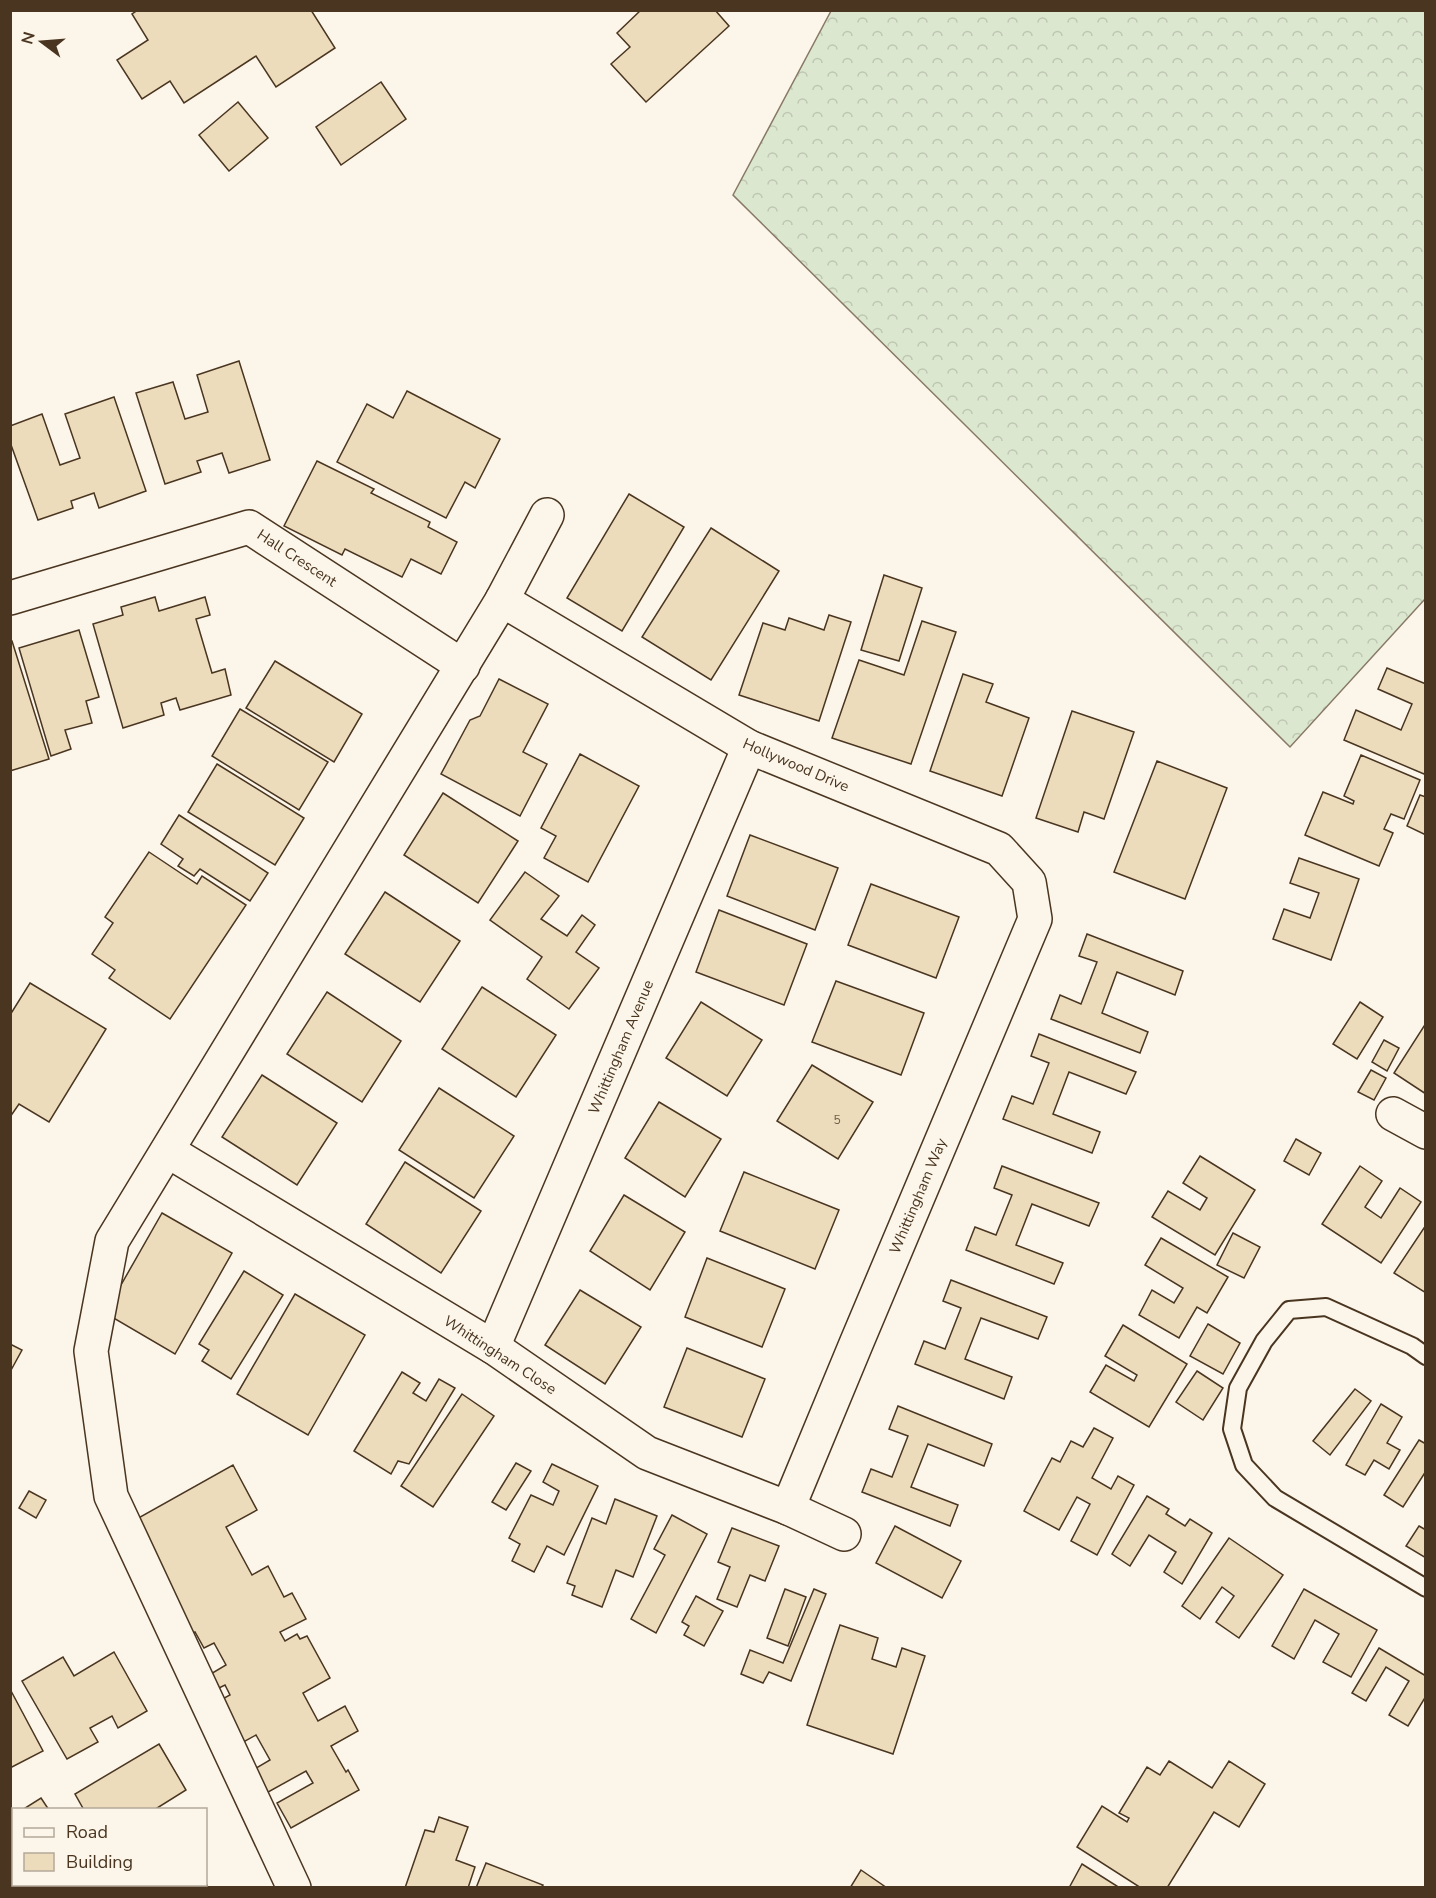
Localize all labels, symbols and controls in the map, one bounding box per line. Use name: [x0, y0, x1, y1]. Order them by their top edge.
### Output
north arrow: [12, 12, 72, 72]
text: N: [16, 29, 41, 47]
street label: Hall Crescent: [253, 525, 341, 592]
street label: Hollywood Drive: [740, 734, 852, 796]
street label: Whittingham Avenue: [584, 977, 658, 1117]
house number: 5: [833, 1112, 841, 1128]
street label: Whittingham Way: [885, 1135, 952, 1257]
street label: Whittingham Close: [440, 1311, 560, 1399]
legend: [12, 1808, 207, 1886]
text: Road: [66, 1820, 108, 1844]
text: Building: [66, 1850, 133, 1874]

